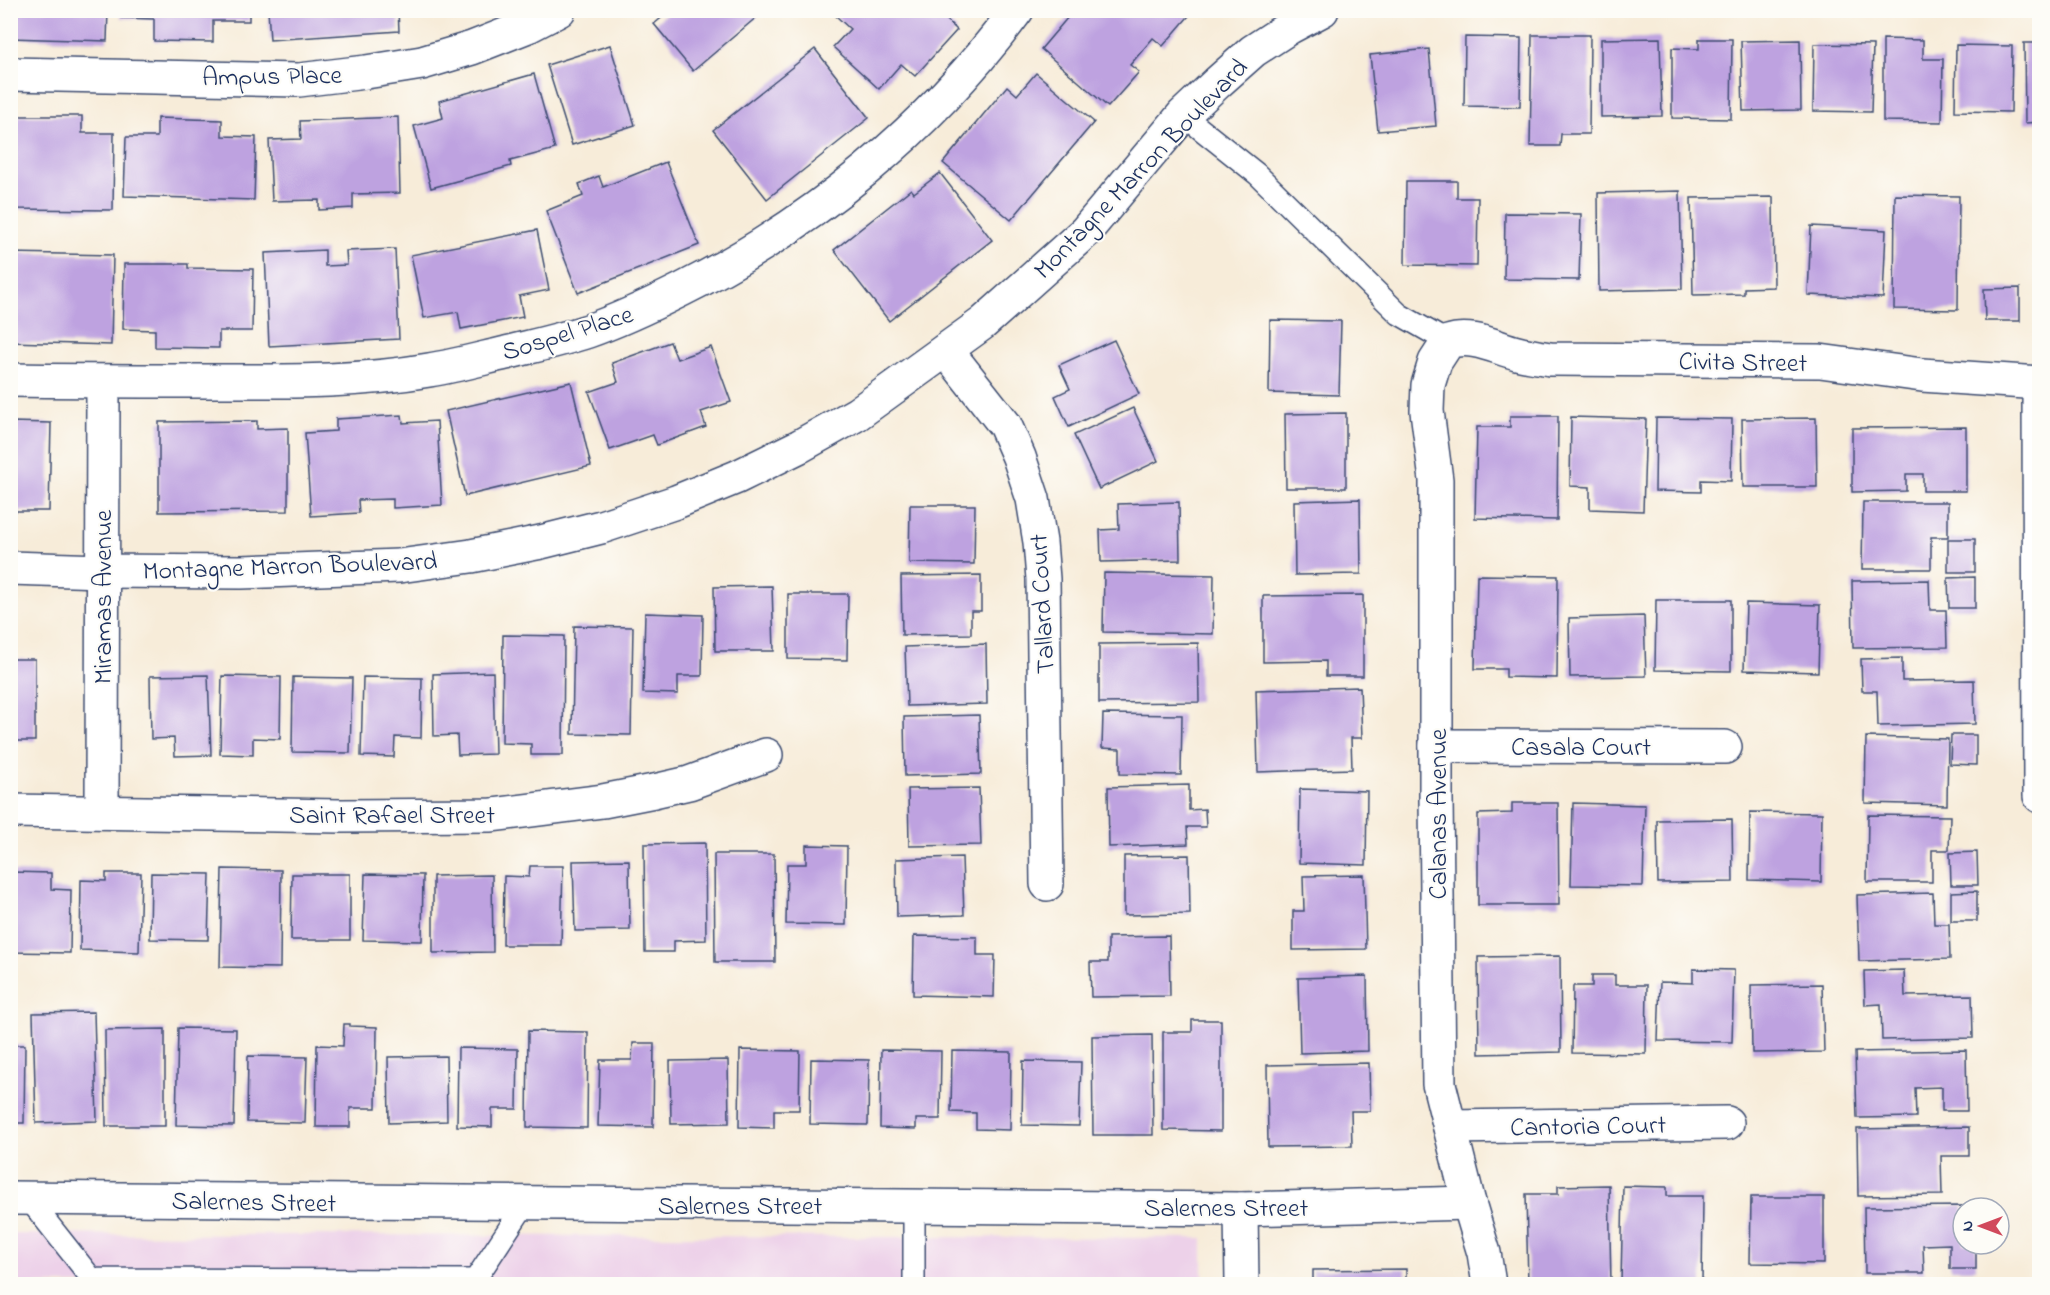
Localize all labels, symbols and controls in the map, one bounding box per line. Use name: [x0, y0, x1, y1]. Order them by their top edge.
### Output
street label: Montagne Marron Boulevard: [1026, 51, 1259, 289]
street label: Ampus Place: [202, 58, 343, 98]
street label: Sospel Place: [498, 297, 638, 373]
street label: Civita Street: [1678, 344, 1808, 384]
street label: Miramas Avenue: [86, 510, 124, 684]
street label: Tallard Court: [1021, 533, 1067, 675]
street label: Montagne Marron Boulevard: [142, 544, 439, 592]
street label: Calanas Avenue: [1421, 728, 1459, 900]
street label: Casala Court: [1511, 730, 1651, 768]
street label: Saint Rafael Street: [289, 798, 495, 836]
street label: Cantoria Court: [1510, 1108, 1667, 1148]
street label: Salernes Street: [171, 1184, 337, 1224]
street label: Salernes Street: [658, 1189, 823, 1227]
street label: Salernes Street: [1144, 1191, 1309, 1229]
north arrow: [1951, 1196, 2011, 1256]
text: N: [1956, 1220, 1980, 1231]

